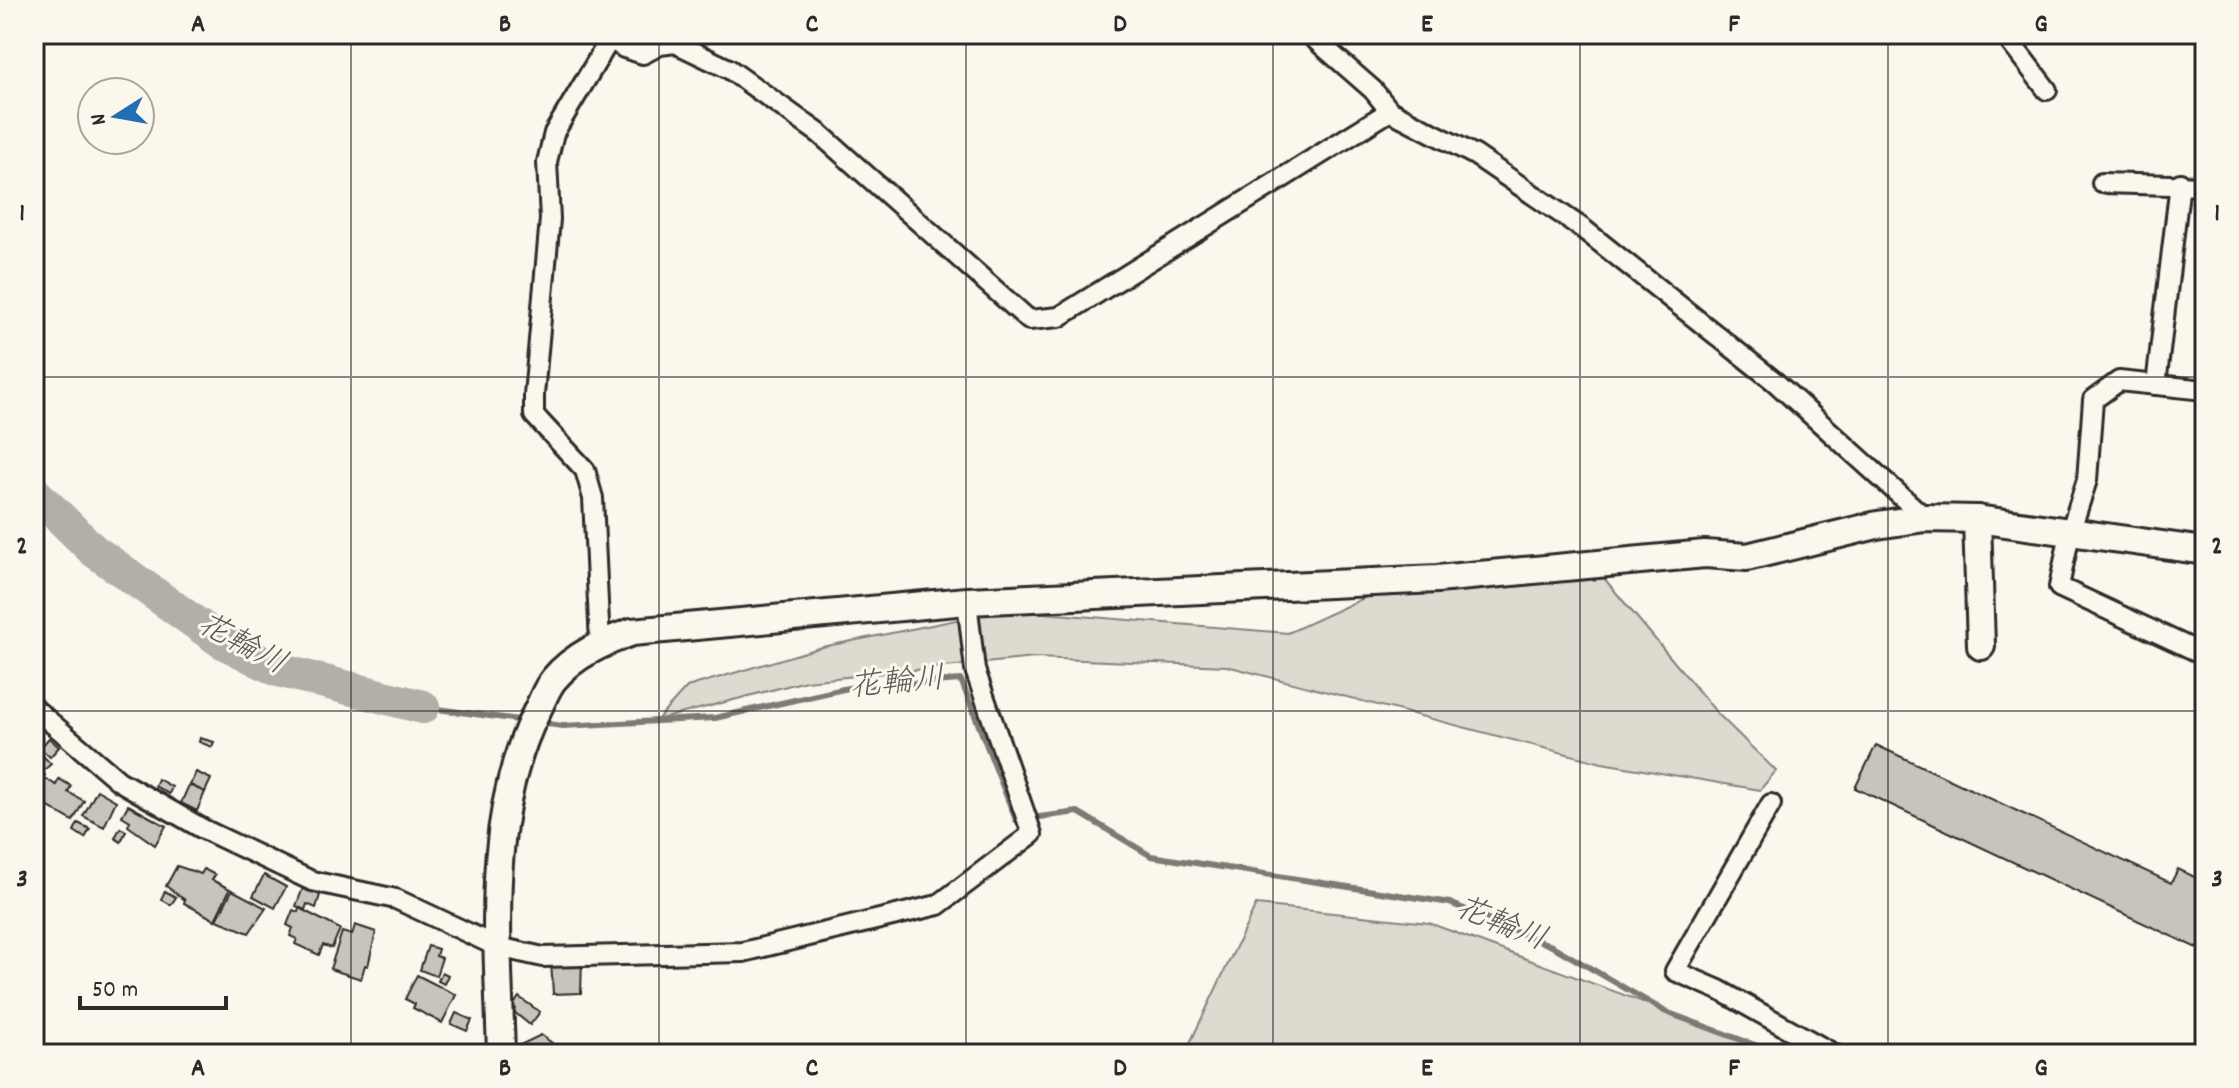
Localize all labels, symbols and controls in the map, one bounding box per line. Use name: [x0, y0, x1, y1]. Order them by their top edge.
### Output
text: A: [191, 7, 205, 44]
text: B: [499, 7, 511, 44]
text: C: [806, 7, 819, 44]
text: D: [1113, 7, 1127, 44]
text: E: [1421, 7, 1433, 44]
text: F: [1728, 7, 1740, 44]
text: G: [2034, 7, 2048, 44]
north arrow: [76, 76, 156, 156]
text: N: [84, 111, 116, 127]
text: 1: [19, 196, 25, 233]
text: 1: [2214, 196, 2220, 233]
text: 2: [16, 529, 28, 566]
text: 2: [2211, 529, 2223, 566]
water label: 花輪川: [188, 603, 294, 689]
water label: 花輪川: [847, 658, 947, 712]
text: 3: [16, 862, 28, 899]
text: 3: [2211, 862, 2223, 899]
water label: 花輪川: [1447, 887, 1553, 965]
scale bar: [80, 960, 226, 1010]
text: 50 m: [92, 974, 138, 1008]
text: A: [191, 1051, 205, 1088]
text: B: [499, 1051, 511, 1088]
text: C: [806, 1051, 819, 1088]
text: D: [1113, 1051, 1127, 1088]
text: E: [1421, 1051, 1433, 1088]
text: F: [1728, 1051, 1740, 1088]
text: G: [2034, 1051, 2048, 1088]

